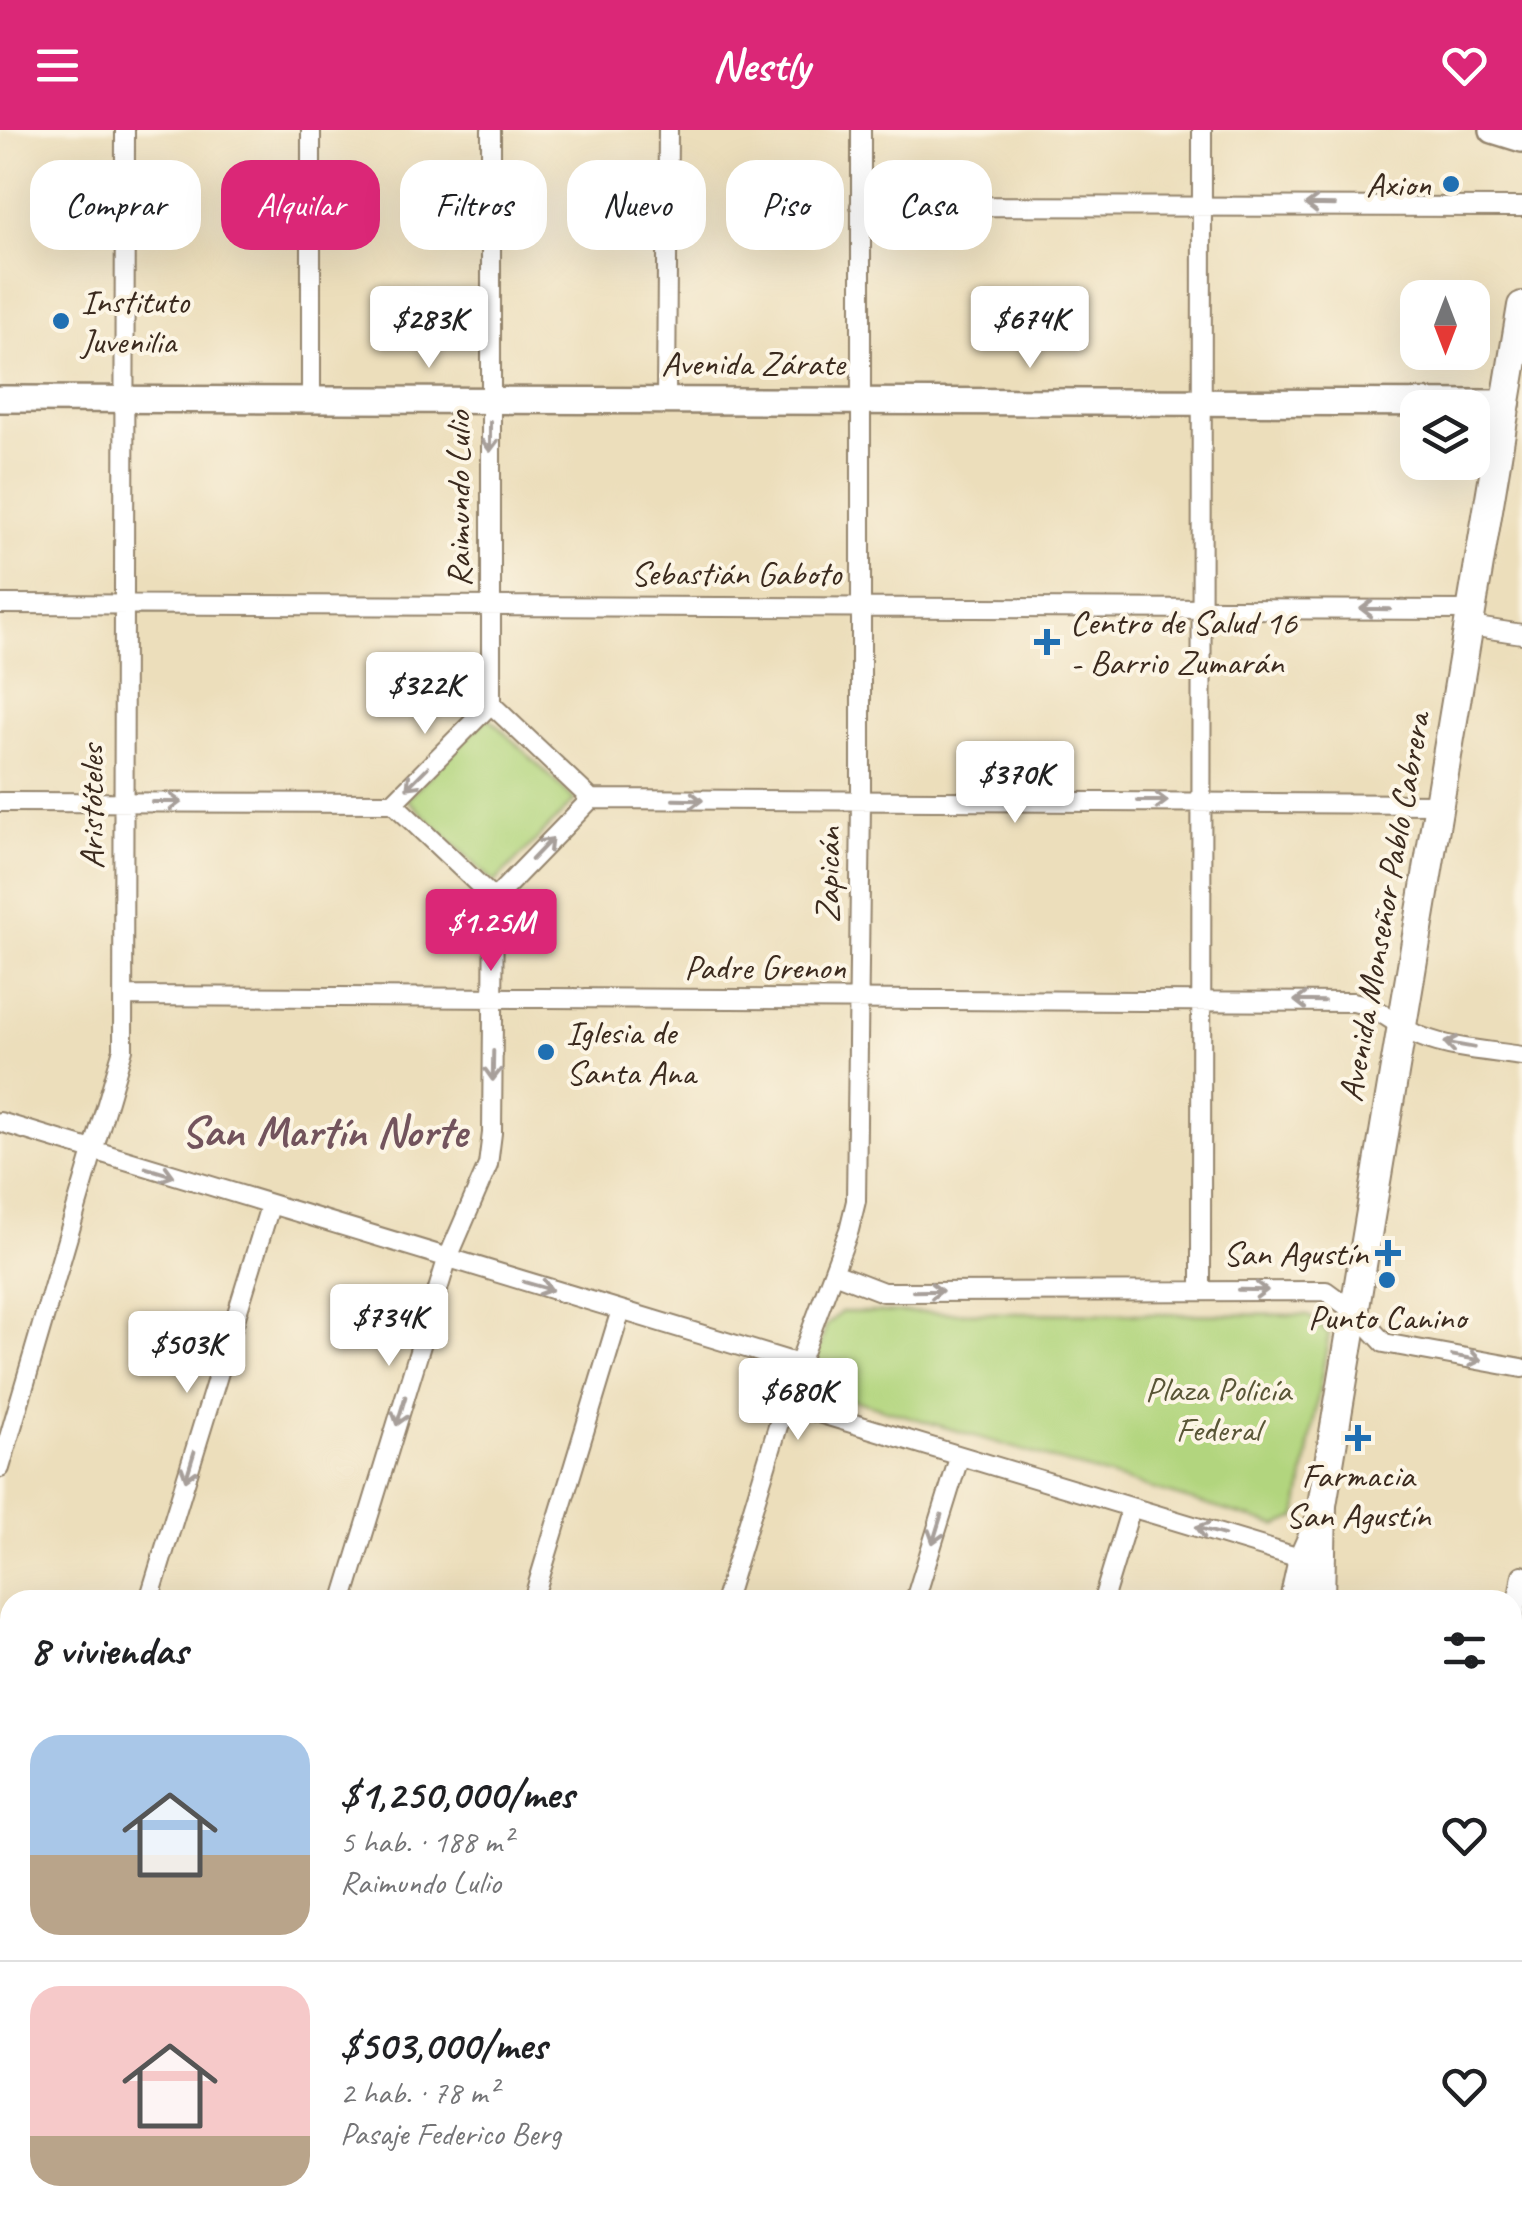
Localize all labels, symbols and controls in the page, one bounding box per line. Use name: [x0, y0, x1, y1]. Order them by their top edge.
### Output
text: Nestly: [712, 37, 810, 94]
icon: menu: [30, 38, 85, 93]
icon: heart: [1437, 38, 1492, 93]
chip: Comprar: [30, 160, 201, 250]
chip: Alquilar: [221, 160, 380, 250]
chip: Filtros: [400, 160, 547, 250]
chip: Nuevo: [567, 160, 706, 250]
chip: Piso: [726, 160, 844, 250]
chip: Casa: [864, 160, 992, 250]
place label: Axion: [1366, 162, 1431, 207]
marker: Axion: [1440, 173, 1462, 195]
one-way arrow: [1304, 196, 1336, 214]
place label: Instituto Juvenilia: [79, 279, 191, 364]
north arrow: [1400, 280, 1490, 370]
map controls: [1400, 280, 1490, 480]
pin: $283K: [359, 286, 499, 371]
pin: $674K: [960, 286, 1100, 371]
text: $283K: [392, 298, 466, 339]
text: $674K: [993, 298, 1067, 339]
marker: Instituto Juvenilia: [50, 310, 72, 332]
street label: Avenida Zárate: [661, 341, 847, 386]
button: layers: [1400, 390, 1490, 480]
street label: Raimundo Lulio: [436, 409, 481, 587]
one-way arrow: [480, 420, 500, 453]
street label: Sebastián Gaboto: [631, 551, 843, 596]
place label: Centro de Salud 16 - Barrio Zumarán: [1070, 600, 1298, 685]
one-way arrow: [1359, 600, 1392, 618]
marker: Centro de Salud 16 - Barrio Zumarán: [1034, 629, 1060, 655]
pin: $322K: [355, 652, 495, 737]
text: $322K: [388, 664, 462, 705]
street label: Avenida Monseñor Pablo Cabrera: [1328, 707, 1441, 1105]
pin: $370K: [945, 741, 1085, 826]
street label: Aristóteles: [69, 742, 114, 869]
text: $370K: [978, 753, 1052, 794]
one-way arrow: [405, 766, 429, 790]
one-way arrow: [672, 790, 704, 810]
one-way arrow: [150, 792, 183, 812]
one-way arrow: [1136, 792, 1169, 810]
street label: Zapicán: [805, 825, 851, 923]
one-way arrow: [530, 837, 554, 862]
pin: $1.25M: [410, 889, 572, 974]
text: $1.25M: [448, 901, 534, 942]
street label: Padre Grenon: [684, 945, 846, 990]
one-way arrow: [1294, 992, 1326, 1010]
place label: Iglesia de Santa Ana: [566, 1010, 698, 1095]
one-way arrow: [1443, 1035, 1476, 1054]
marker: Iglesia de Santa Ana: [535, 1041, 557, 1063]
one-way arrow: [484, 1050, 503, 1082]
district label: San Martín Norte: [181, 1103, 470, 1160]
one-way arrow: [144, 1164, 175, 1182]
place label: San Agustín: [1223, 1231, 1369, 1276]
marker: San Agustín: [1377, 1242, 1399, 1264]
marker: Punto Canino: [1376, 1269, 1398, 1291]
one-way arrow: [522, 1278, 553, 1296]
one-way arrow: [1236, 1280, 1268, 1299]
one-way arrow: [910, 1282, 943, 1300]
pin: $734K: [319, 1284, 459, 1369]
place label: Punto Canino: [1308, 1295, 1470, 1340]
text: $734K: [352, 1296, 426, 1337]
pin: $503K: [117, 1311, 257, 1396]
text: $503K: [150, 1323, 224, 1364]
one-way arrow: [1450, 1349, 1483, 1368]
pin: $680K: [728, 1358, 868, 1443]
park label: Plaza Policía Federal: [1145, 1367, 1294, 1452]
text: $680K: [761, 1370, 835, 1411]
one-way arrow: [391, 1395, 409, 1426]
marker: Farmacia San Agustín: [1347, 1427, 1369, 1449]
one-way arrow: [180, 1450, 198, 1482]
place label: Farmacia San Agustín: [1286, 1453, 1432, 1538]
one-way arrow: [927, 1513, 945, 1544]
one-way arrow: [1195, 1521, 1226, 1539]
icon: filters: [1437, 1623, 1492, 1678]
text: 8 viviendas: [30, 1624, 187, 1677]
text: $1,250,000/mes: [340, 1768, 574, 1821]
icon: home: [110, 1775, 230, 1895]
icon: heart: [1437, 1808, 1492, 1863]
text: 5 hab. · 188 m²: [340, 1821, 512, 1862]
text: Raimundo Lulio: [340, 1862, 501, 1903]
text: $503,000/mes: [340, 2019, 546, 2072]
icon: home: [110, 2026, 230, 2146]
icon: heart: [1437, 2059, 1492, 2114]
text: 2 hab. · 78 m²: [340, 2072, 497, 2113]
text: Pasaje Federico Berg: [340, 2113, 561, 2154]

